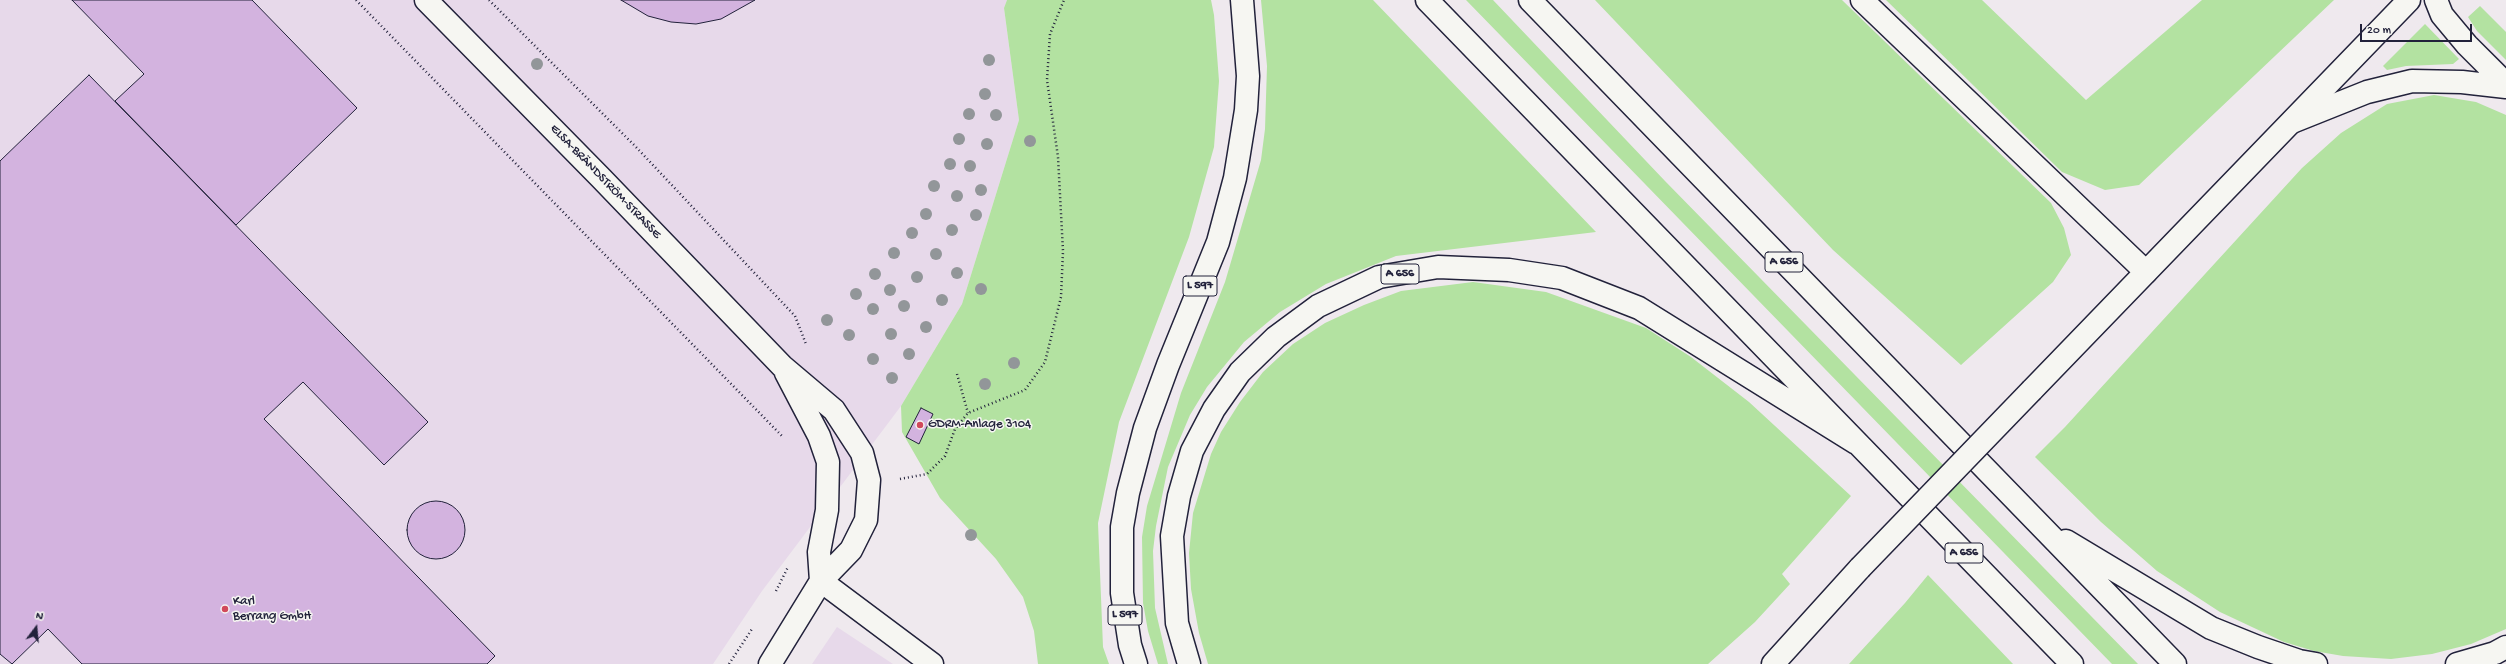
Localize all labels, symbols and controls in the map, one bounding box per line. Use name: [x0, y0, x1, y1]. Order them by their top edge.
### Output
scale bar: [2362, 16, 2474, 42]
text: 20 m: [2367, 24, 2391, 38]
street label: ELSA-BRÄNDSTRÖM-STRASSE: [546, 121, 664, 243]
road number: A 656: [1765, 252, 1803, 272]
road number: A 656: [1381, 264, 1419, 284]
road number: L 597: [1183, 276, 1217, 296]
place label: GDRM-Anlage 3104: [928, 417, 1031, 433]
marker: GDRM-Anlage 3104: [915, 420, 925, 430]
road number: A 656: [1945, 543, 1983, 563]
place label: Karl Berrang GmbH: [233, 594, 311, 625]
marker: Karl Berrang GmbH: [220, 604, 230, 614]
road number: L 597: [1108, 605, 1142, 625]
north arrow: [16, 608, 56, 648]
text: N: [34, 610, 44, 623]

